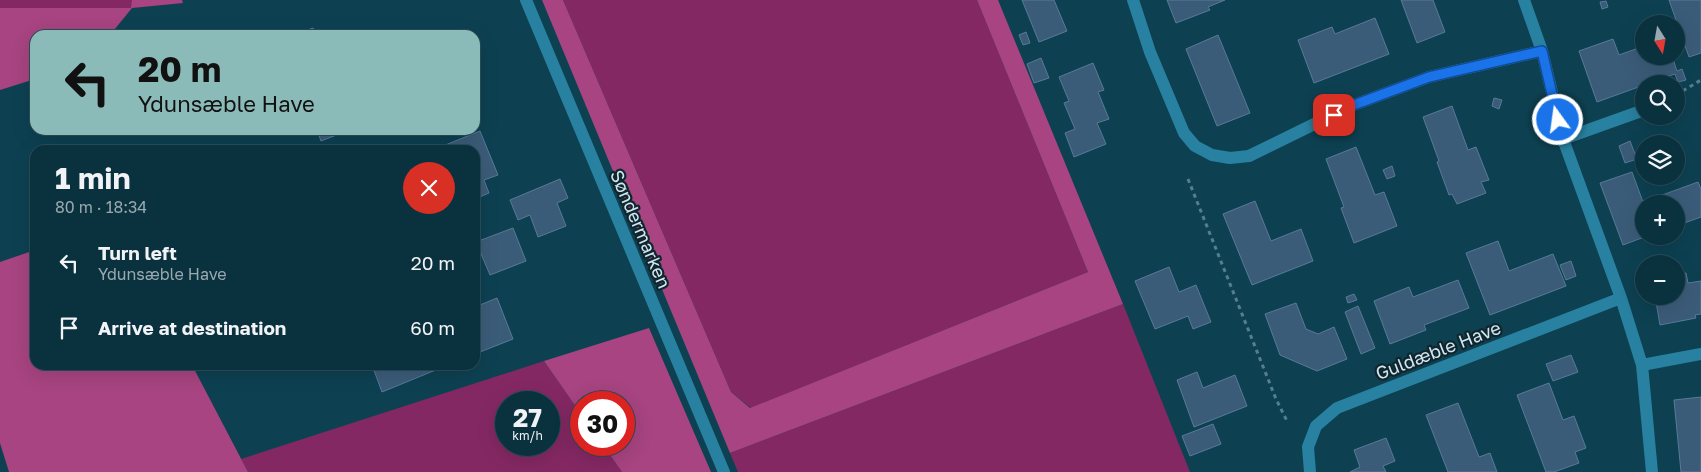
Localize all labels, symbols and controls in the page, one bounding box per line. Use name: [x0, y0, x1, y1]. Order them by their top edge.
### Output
north arrow: [1635, 15, 1685, 65]
map controls: [1635, 15, 1685, 305]
text: 20 m: [138, 48, 221, 90]
icon: left: [55, 50, 120, 115]
button: search: [1635, 75, 1685, 125]
text: Ydunsæble Have: [138, 90, 315, 117]
position arrow: [1531, 93, 1583, 145]
pin: [1313, 94, 1355, 136]
icon: arrive: [1320, 101, 1348, 129]
button: layers: [1635, 135, 1685, 185]
text: 1 min: [55, 160, 131, 196]
button: close: [403, 162, 455, 214]
street label: Søndermarken: [606, 167, 676, 291]
button: +: [1635, 195, 1685, 245]
text: 80 m · 18:34: [55, 197, 147, 217]
text: Turn left: [98, 241, 177, 264]
icon: left: [55, 249, 83, 277]
text: 20 m: [411, 251, 455, 274]
button: −: [1635, 255, 1685, 305]
text: Ydunsæble Have: [98, 264, 227, 284]
icon: arrive: [55, 314, 83, 342]
text: Arrive at destination: [98, 316, 286, 339]
text: 60 m: [410, 316, 455, 339]
street label: Guldæble Have: [1372, 316, 1504, 384]
speed limit sign: 30: [570, 391, 635, 456]
text: 27: [513, 402, 542, 433]
text: km/h: [512, 428, 543, 443]

